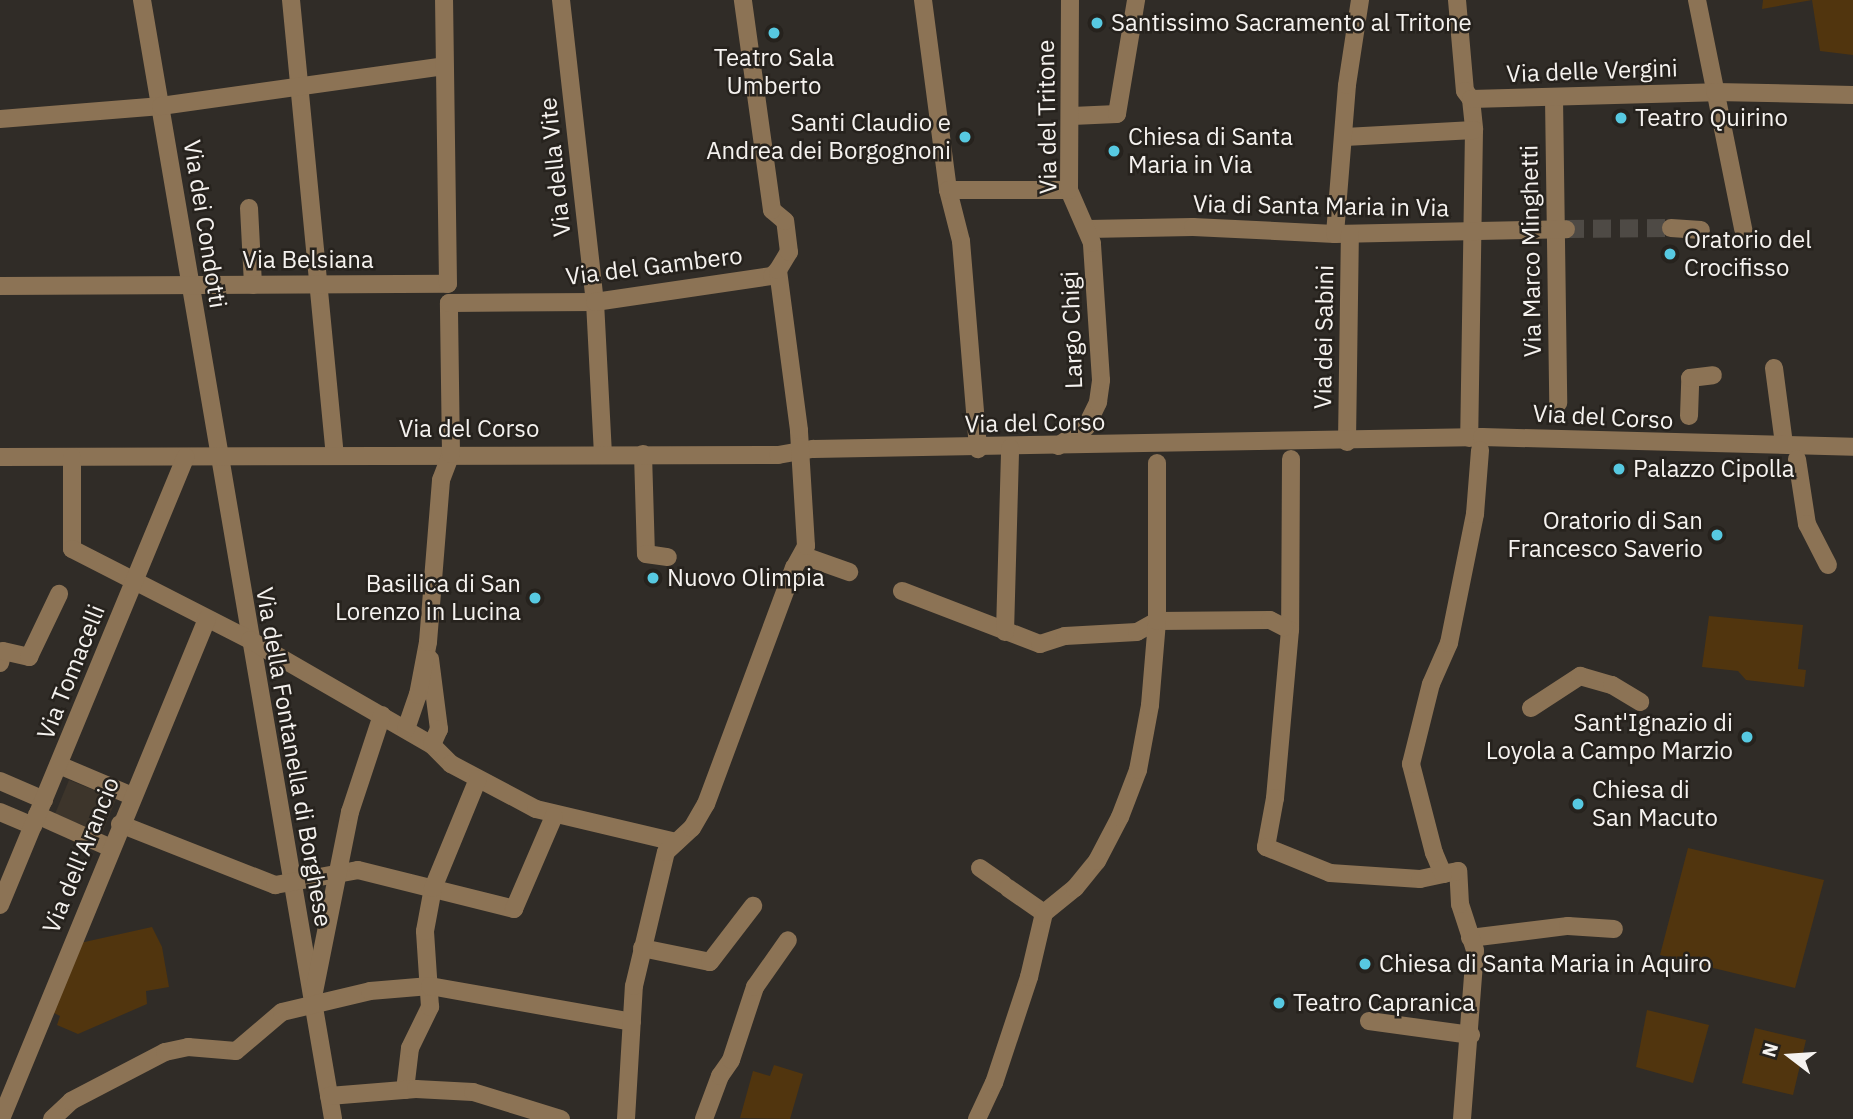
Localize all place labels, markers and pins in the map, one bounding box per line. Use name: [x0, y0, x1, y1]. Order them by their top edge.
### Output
place label: Santissimo Sacramento al Tritone: [1111, 9, 1472, 37]
marker: Santissimo Sacramento al Tritone: [1089, 15, 1105, 31]
marker: Teatro Sala Umberto: [766, 25, 782, 41]
place label: Teatro Sala Umberto: [714, 44, 834, 100]
place label: Teatro Quirino: [1635, 104, 1788, 132]
place label: Santi Claudio e Andrea dei Borgognoni: [706, 109, 951, 165]
marker: Teatro Quirino: [1613, 110, 1629, 126]
place label: Chiesa di Santa Maria in Via: [1128, 123, 1293, 179]
marker: Santi Claudio e Andrea dei Borgognoni: [957, 129, 973, 145]
marker: Chiesa di Santa Maria in Via: [1106, 143, 1122, 159]
place label: Oratorio del Crocifisso: [1684, 226, 1812, 282]
marker: Oratorio del Crocifisso: [1662, 246, 1678, 262]
place label: Palazzo Cipolla: [1633, 455, 1795, 483]
marker: Palazzo Cipolla: [1611, 461, 1627, 477]
place label: Oratorio di San Francesco Saverio: [1507, 507, 1703, 563]
marker: Oratorio di San Francesco Saverio: [1709, 527, 1725, 543]
place label: Nuovo Olimpia: [667, 564, 825, 592]
place label: Basilica di San Lorenzo in Lucina: [335, 570, 521, 626]
marker: Nuovo Olimpia: [645, 570, 661, 586]
marker: Basilica di San Lorenzo in Lucina: [527, 590, 543, 606]
place label: Sant'Ignazio di Loyola a Campo Marzio: [1486, 709, 1733, 765]
marker: Sant'Ignazio di Loyola a Campo Marzio: [1739, 729, 1755, 745]
place label: Chiesa di San Macuto: [1592, 776, 1718, 832]
marker: Chiesa di San Macuto: [1570, 796, 1586, 812]
place label: Chiesa di Santa Maria in Aquiro: [1379, 950, 1712, 978]
marker: Chiesa di Santa Maria in Aquiro: [1357, 956, 1373, 972]
place label: Teatro Capranica: [1293, 989, 1475, 1017]
marker: Teatro Capranica: [1271, 995, 1287, 1011]

